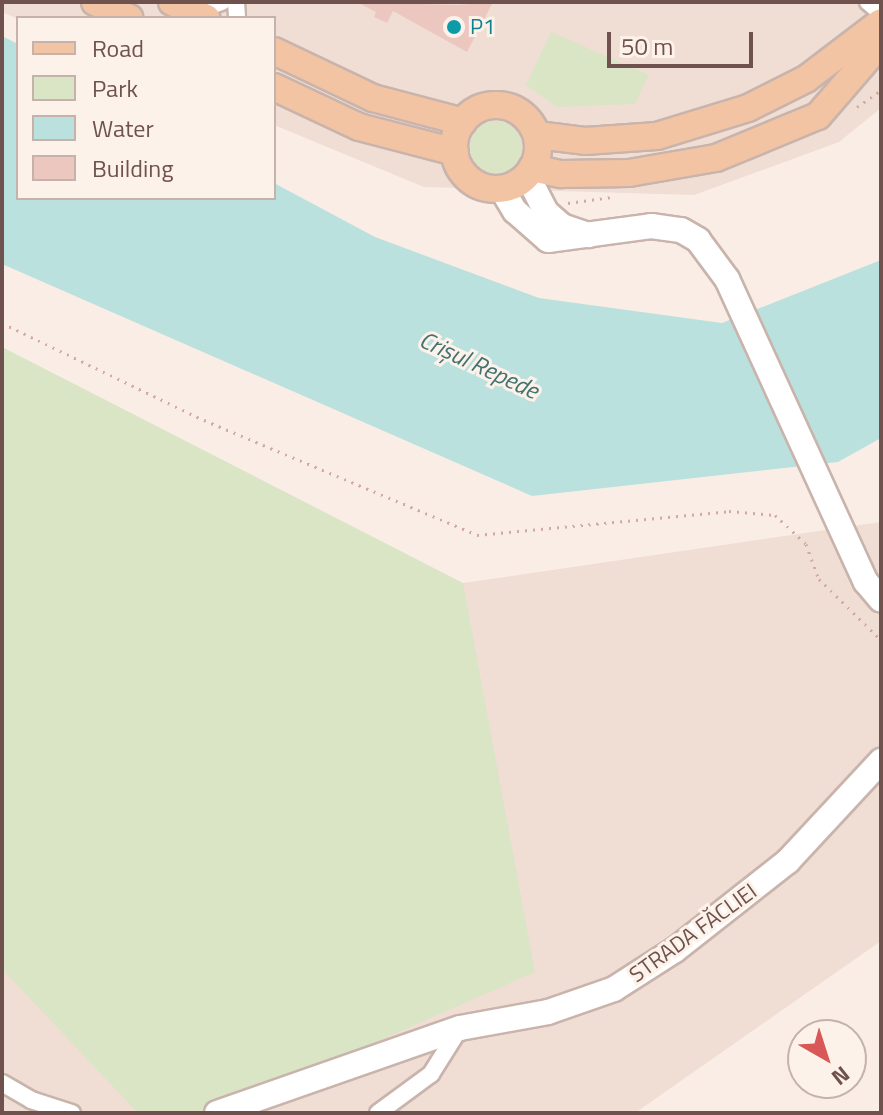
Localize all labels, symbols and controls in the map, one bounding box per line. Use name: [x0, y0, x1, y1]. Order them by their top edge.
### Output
place label: P1: [470, 14, 495, 40]
legend: [16, 16, 276, 200]
scale bar: [611, 16, 757, 66]
marker: P1: [445, 18, 463, 36]
text: 50 m: [621, 28, 673, 64]
text: Road: [92, 30, 144, 66]
text: Park: [92, 70, 138, 106]
text: Water: [92, 110, 154, 146]
text: Building: [92, 150, 174, 186]
water label: Crișul Repede: [415, 325, 543, 405]
street label: STRADA FĂCLIEI: [624, 878, 762, 988]
north arrow: [787, 1019, 867, 1099]
text: N: [824, 1058, 857, 1094]

